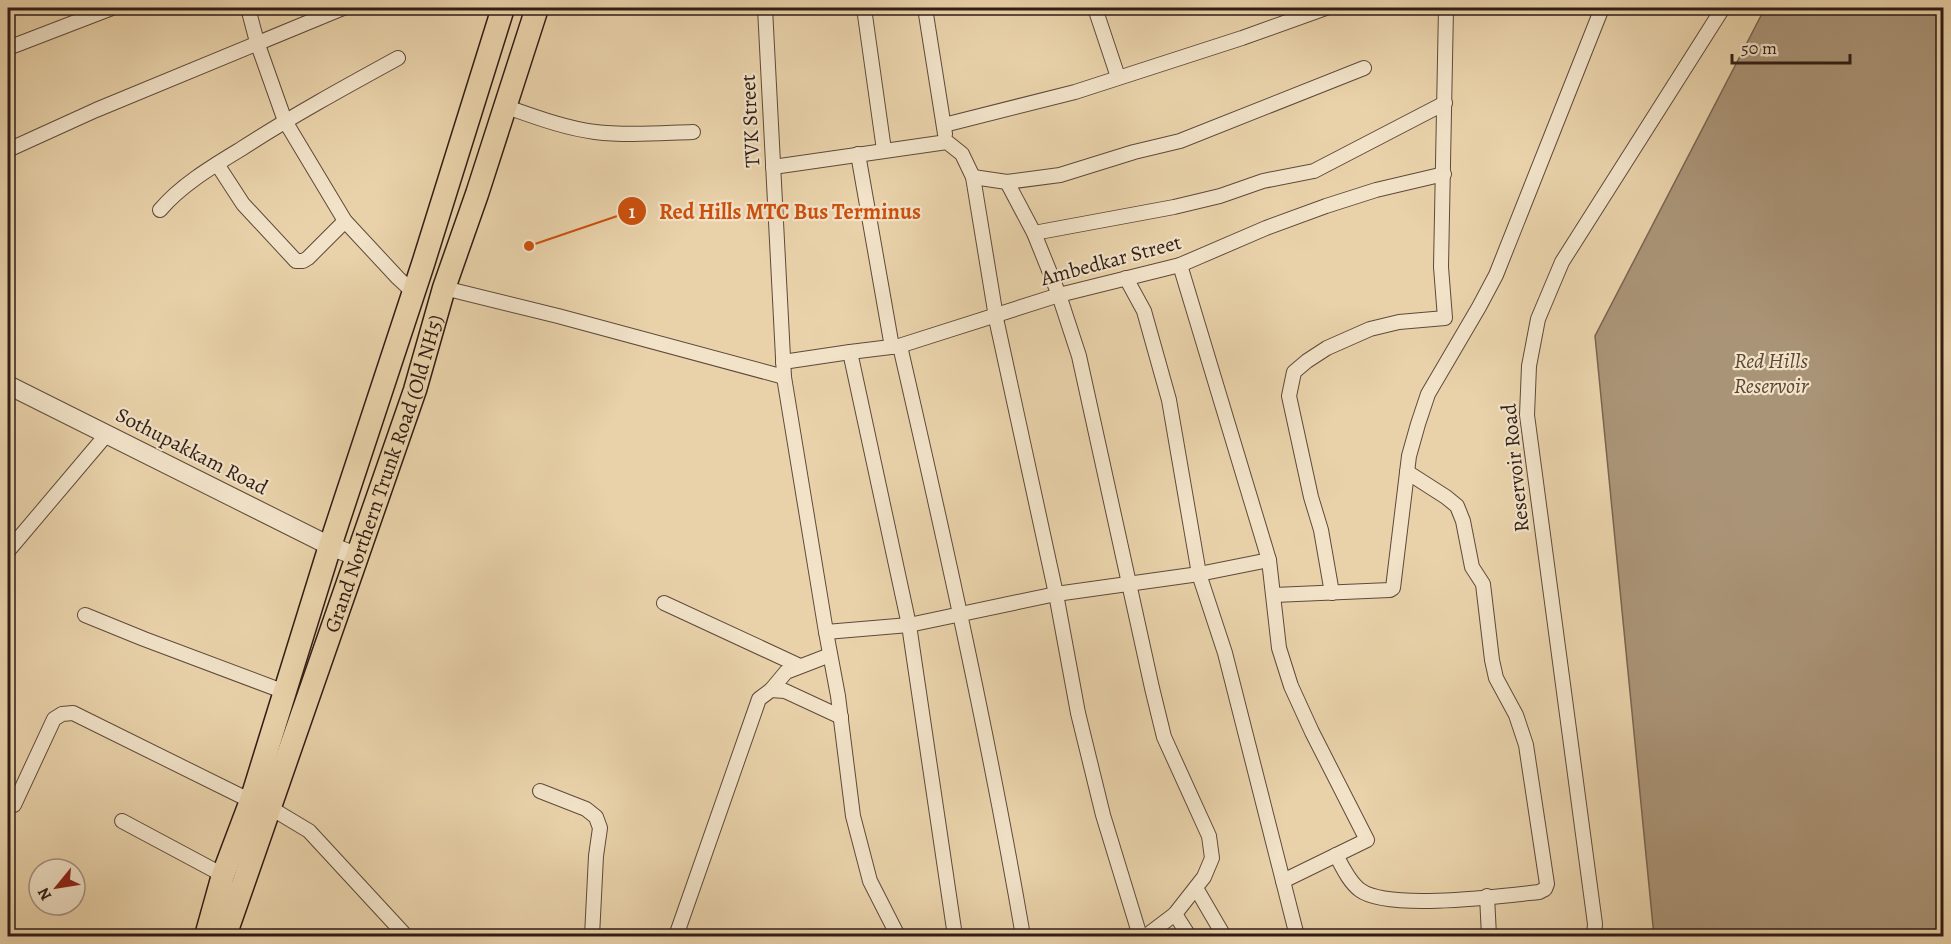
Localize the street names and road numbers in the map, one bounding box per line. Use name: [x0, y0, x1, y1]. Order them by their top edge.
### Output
street label: TVK Street: [734, 74, 766, 168]
street label: Ambedkar Street: [1037, 228, 1184, 292]
street label: Grand Northern Trunk Road (Old NH5): [318, 311, 450, 636]
street label: Sothupakkam Road: [111, 401, 273, 502]
street label: Reservoir Road: [1494, 402, 1536, 534]

